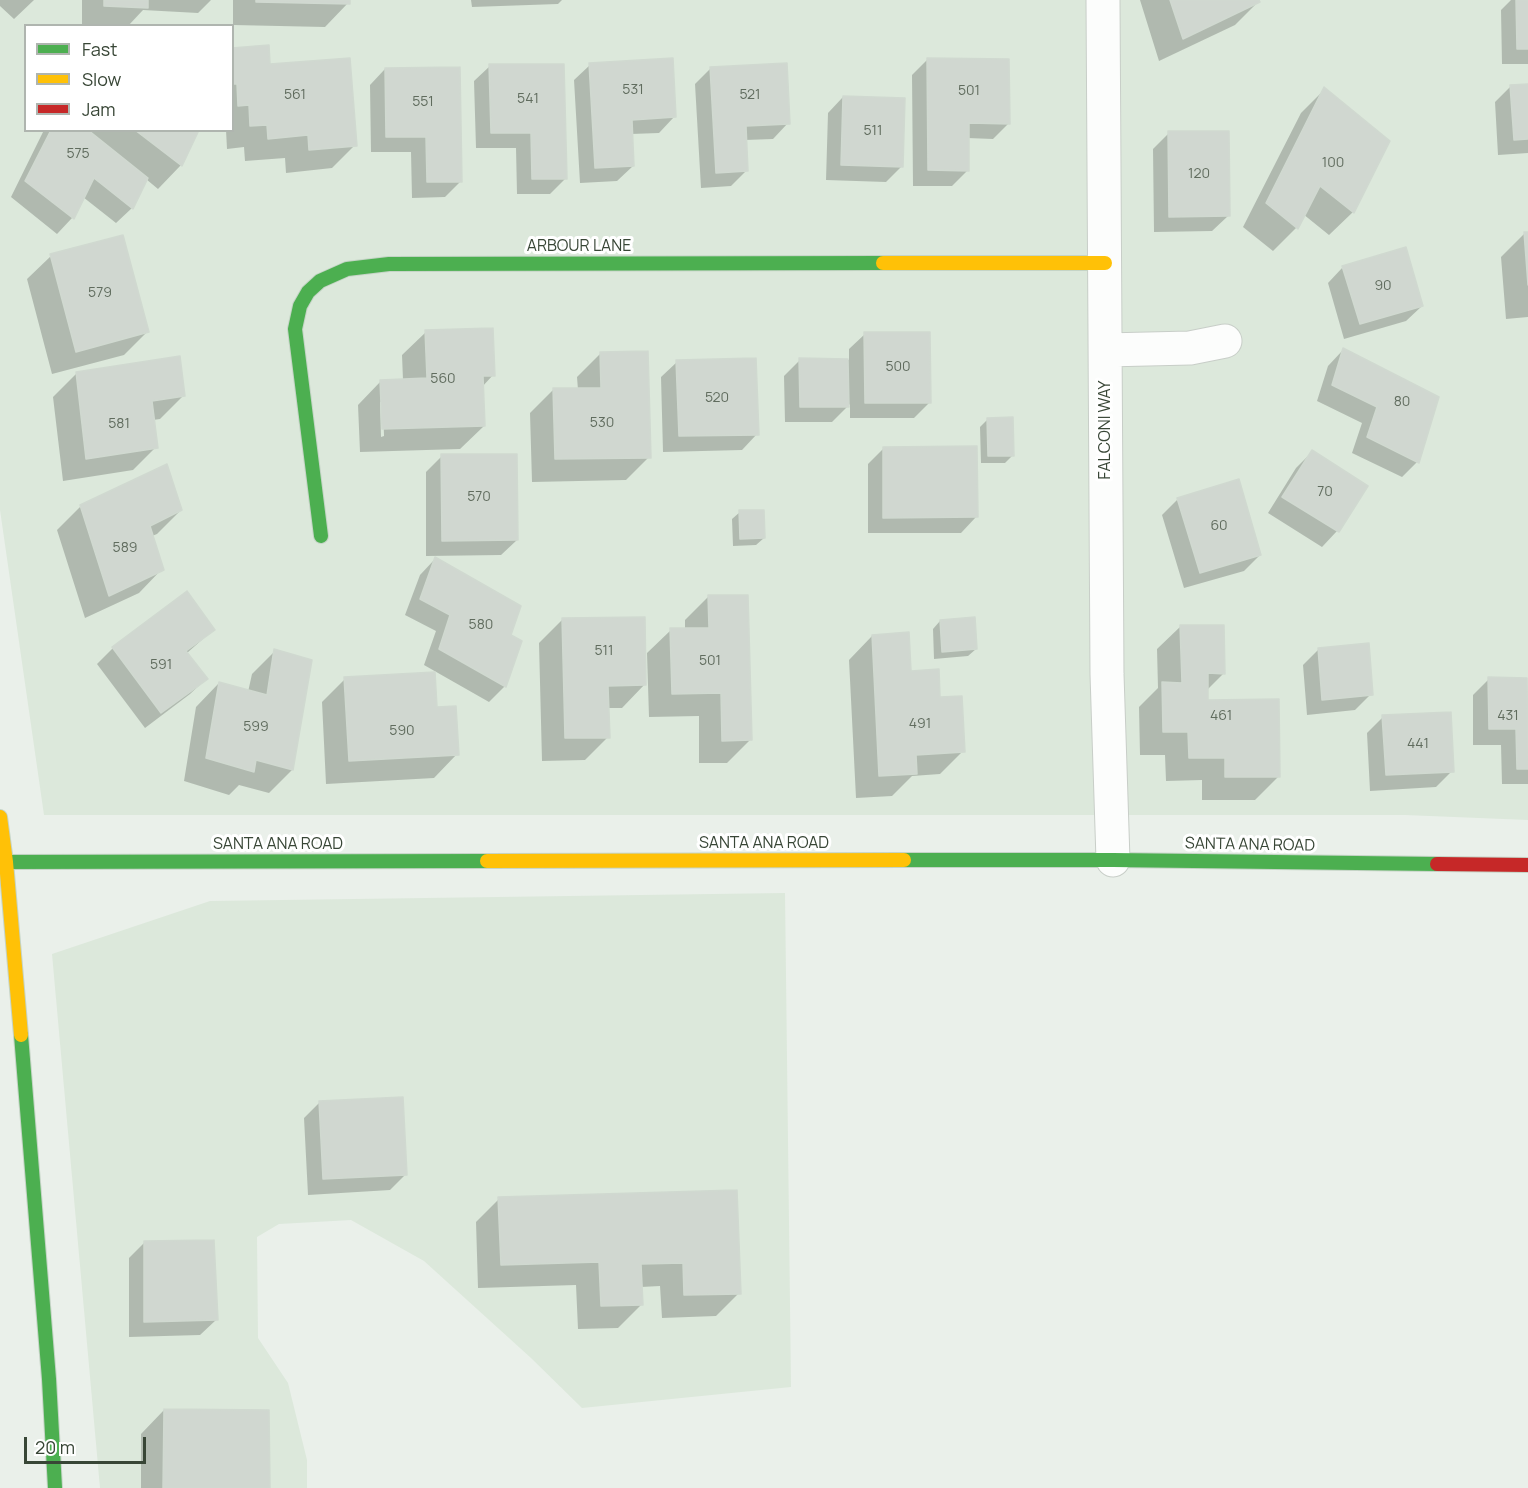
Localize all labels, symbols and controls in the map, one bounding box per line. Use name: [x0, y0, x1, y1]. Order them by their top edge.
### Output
legend: [24, 24, 234, 132]
text: Fast: [82, 37, 117, 61]
text: Slow: [82, 67, 121, 91]
house number: 531: [622, 82, 644, 98]
house number: 501: [958, 83, 980, 99]
house number: 561: [284, 87, 306, 103]
house number: 521: [739, 87, 761, 103]
house number: 541: [517, 91, 539, 107]
house number: 551: [412, 94, 434, 110]
text: Jam: [82, 97, 116, 121]
house number: 511: [863, 123, 883, 139]
house number: 575: [66, 146, 90, 162]
house number: 100: [1322, 155, 1344, 171]
house number: 120: [1188, 166, 1210, 182]
street label: ARBOUR LANE: [527, 237, 631, 257]
house number: 90: [1374, 278, 1392, 294]
house number: 579: [88, 285, 112, 301]
house number: 500: [885, 359, 911, 375]
house number: 560: [430, 371, 456, 387]
street label: FALCONI WAY: [1096, 380, 1116, 480]
house number: 520: [705, 390, 729, 406]
house number: 80: [1394, 394, 1410, 410]
house number: 530: [590, 415, 614, 431]
house number: 581: [108, 416, 130, 432]
house number: 70: [1317, 484, 1333, 500]
house number: 570: [467, 489, 491, 505]
house number: 60: [1210, 518, 1228, 534]
house number: 589: [113, 540, 137, 556]
house number: 580: [469, 617, 493, 633]
house number: 511: [594, 643, 614, 659]
house number: 501: [699, 653, 721, 669]
house number: 591: [150, 657, 172, 673]
house number: 461: [1210, 708, 1232, 724]
house number: 431: [1497, 708, 1519, 724]
house number: 491: [909, 716, 931, 732]
house number: 599: [243, 719, 269, 735]
house number: 590: [389, 723, 415, 739]
house number: 441: [1407, 736, 1429, 752]
street label: SANTA ANA ROAD: [699, 834, 829, 854]
street label: SANTA ANA ROAD: [1185, 834, 1315, 856]
street label: SANTA ANA ROAD: [213, 835, 343, 855]
scale bar: [27, 1425, 148, 1463]
text: 20 m: [35, 1435, 75, 1459]

